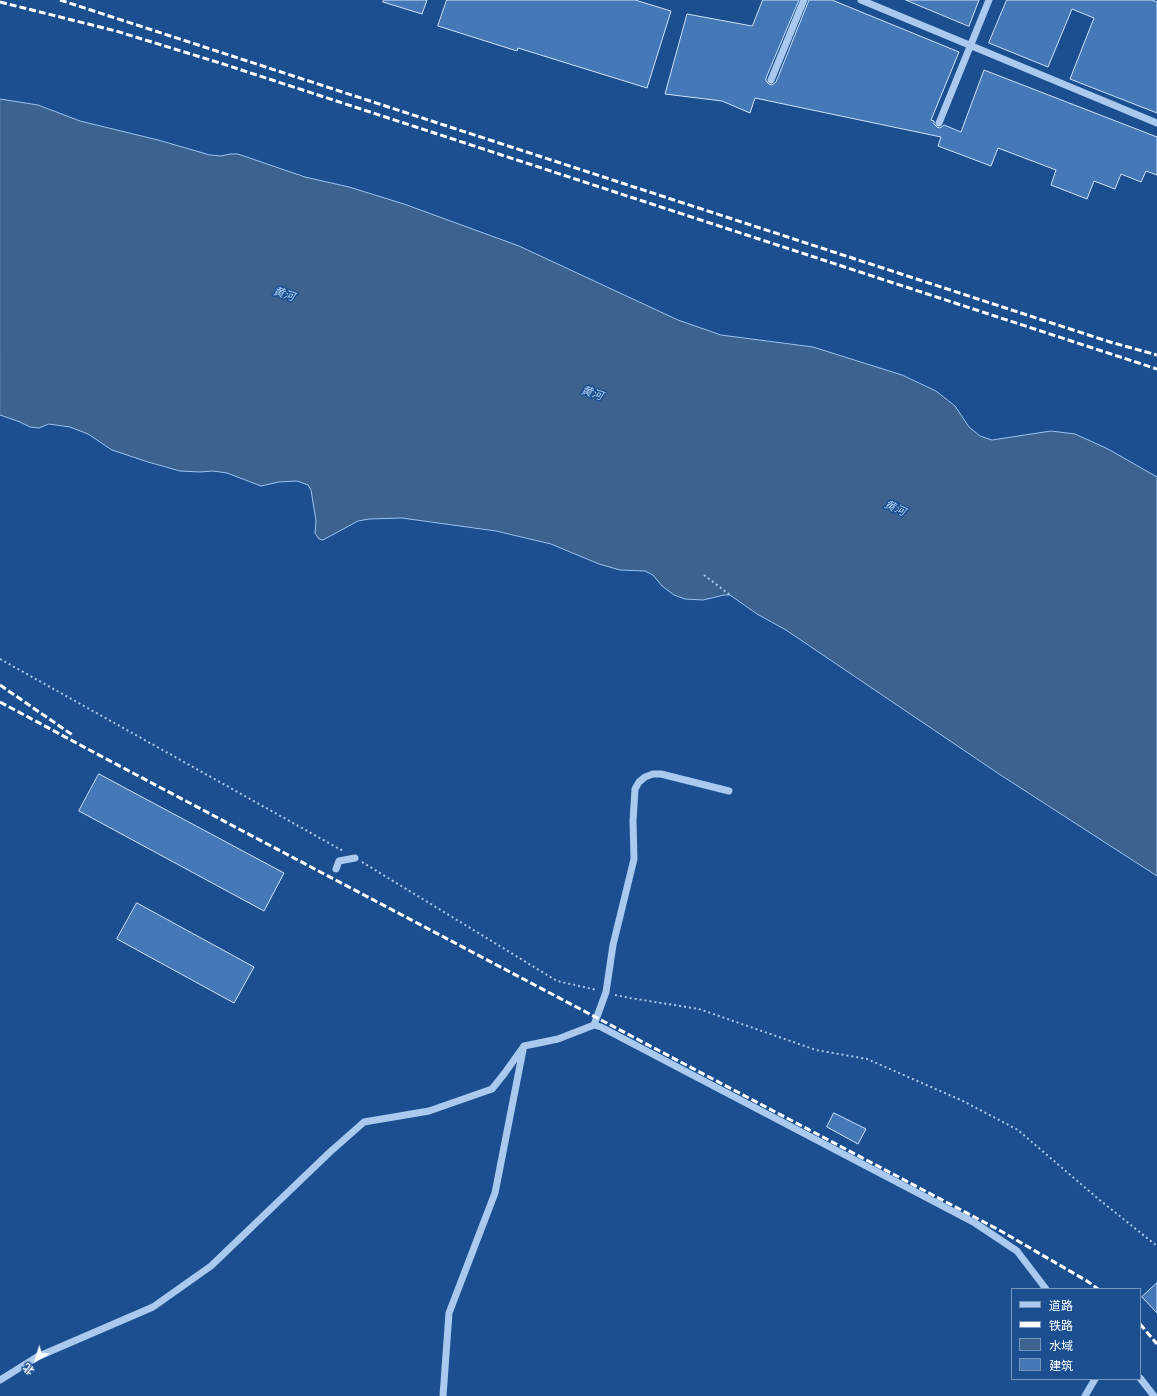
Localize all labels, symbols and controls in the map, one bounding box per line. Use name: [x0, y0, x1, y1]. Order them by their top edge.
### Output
water label: 黄河: [271, 284, 297, 304]
water label: 黄河: [579, 383, 605, 403]
water label: 黄河: [882, 497, 908, 519]
legend: [1011, 1288, 1141, 1380]
text: 道路: [1049, 1299, 1073, 1312]
text: 铁路: [1049, 1319, 1073, 1332]
text: 水域: [1049, 1339, 1073, 1352]
north arrow: [16, 1340, 56, 1380]
text: 建筑: [1049, 1359, 1073, 1372]
text: 北: [20, 1361, 36, 1377]

